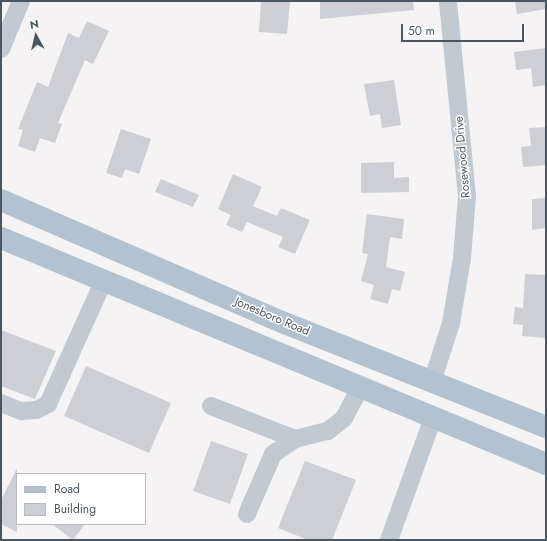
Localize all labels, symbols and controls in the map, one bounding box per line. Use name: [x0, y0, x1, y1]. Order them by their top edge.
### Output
north arrow: [16, 16, 56, 56]
text: N: [29, 16, 40, 33]
scale bar: [403, 16, 526, 42]
text: 50 m: [408, 22, 435, 40]
street label: Rosewood Drive: [452, 115, 474, 199]
street label: Jonesboro Road: [232, 295, 312, 339]
legend: [16, 473, 146, 525]
text: Road: [54, 480, 80, 498]
text: Building: [54, 500, 96, 518]

